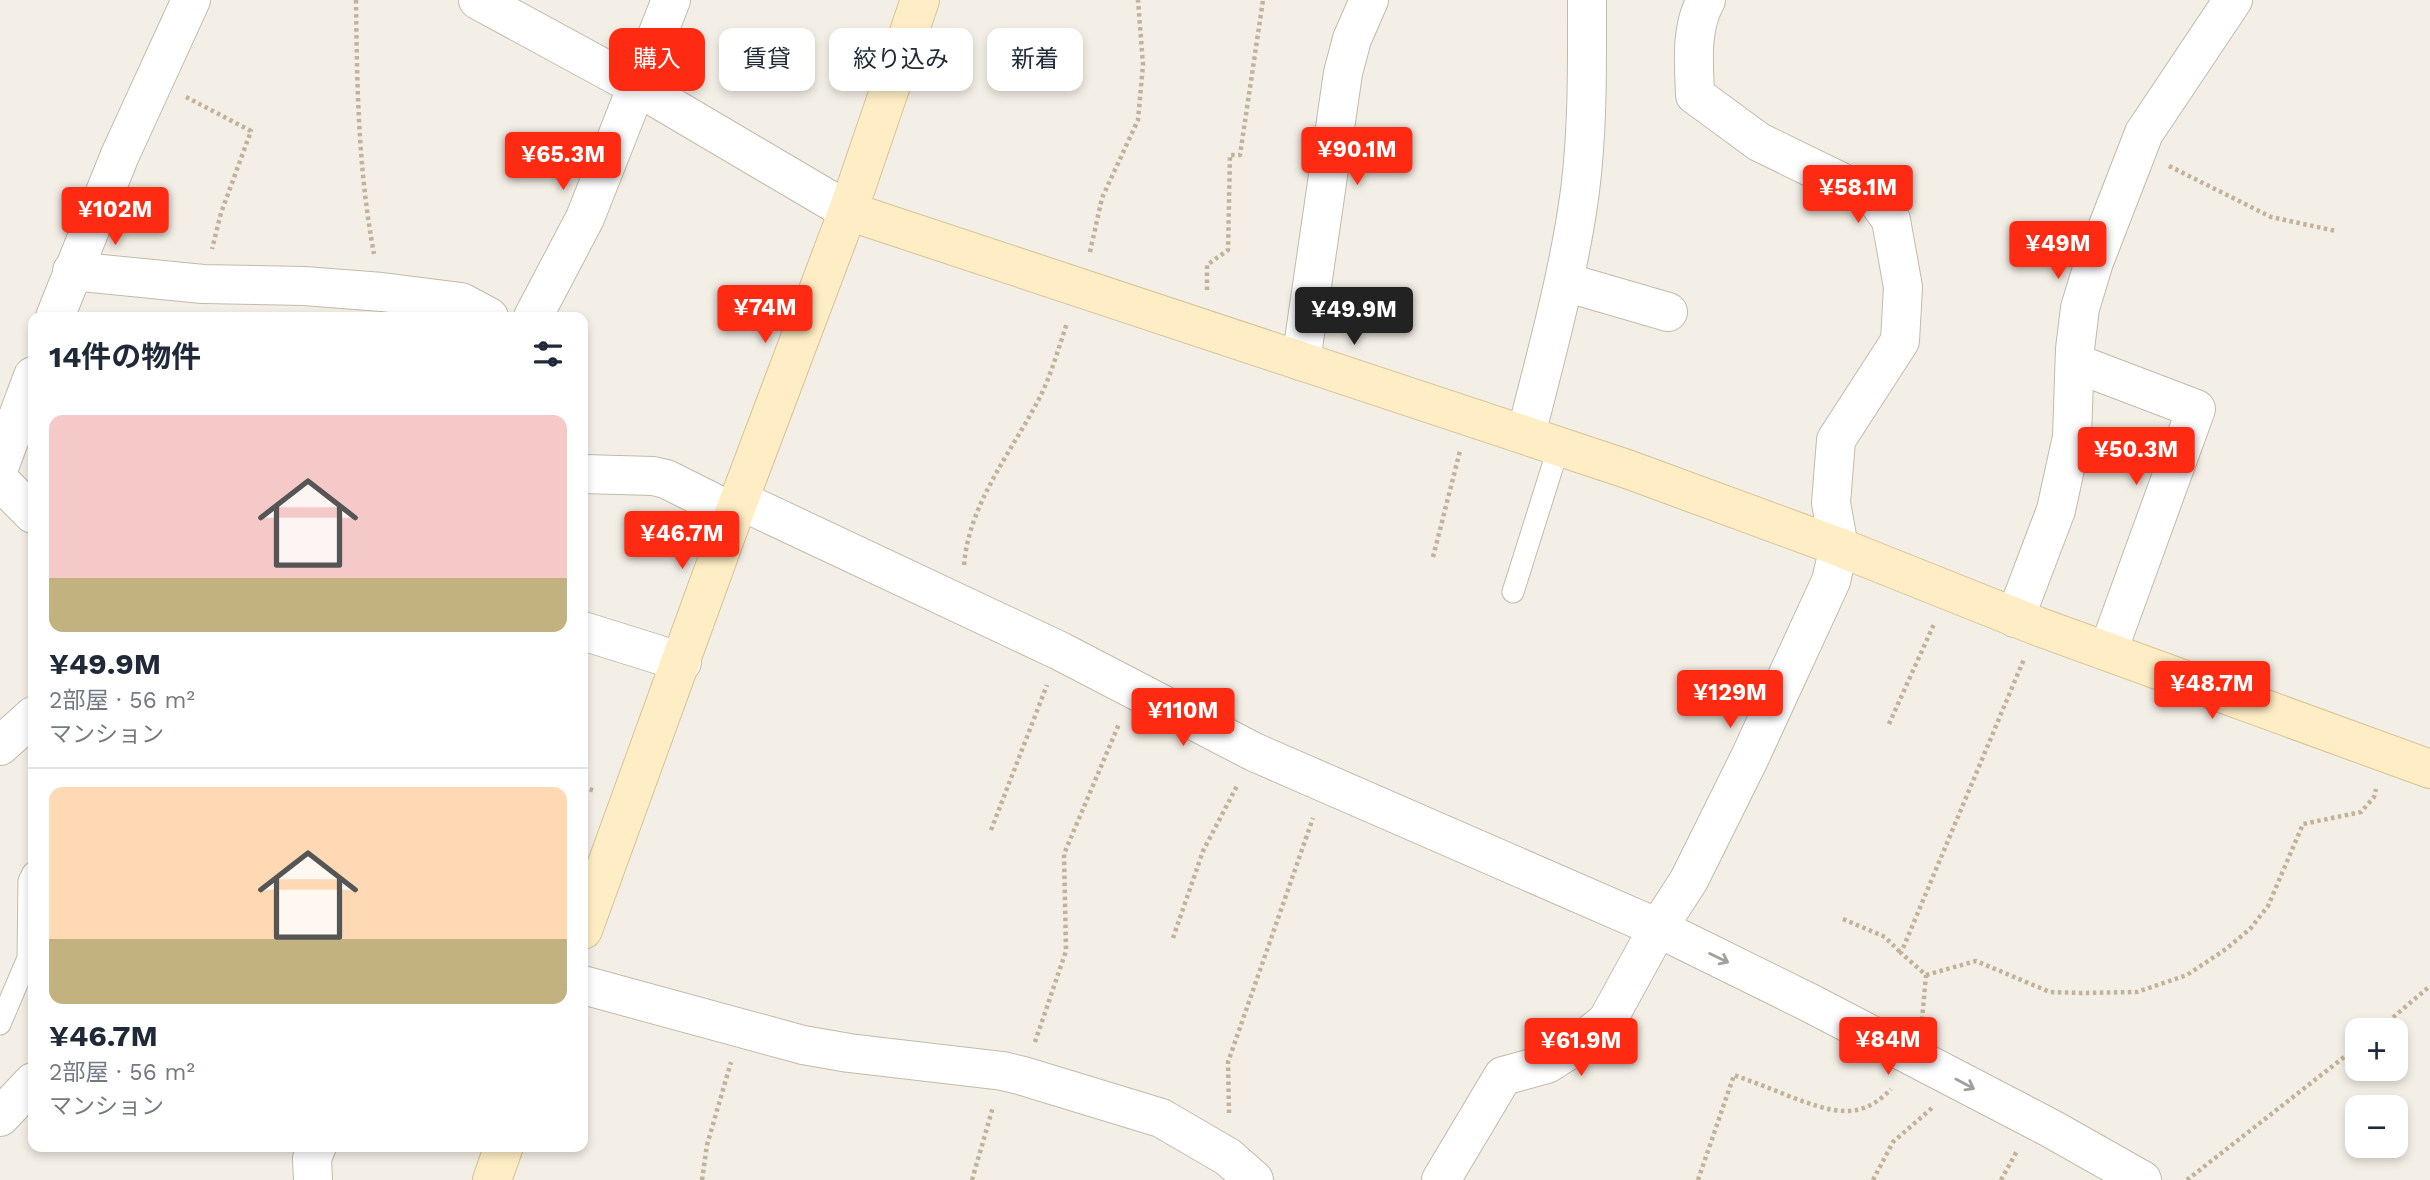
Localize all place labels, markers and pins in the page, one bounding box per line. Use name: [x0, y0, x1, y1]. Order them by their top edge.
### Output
pin: ¥90.1M: [1300, 128, 1414, 187]
pin: ¥65.3M: [506, 132, 620, 192]
pin: ¥58.1M: [1801, 166, 1915, 225]
pin: ¥102M: [66, 188, 164, 247]
pin: ¥49M: [2017, 222, 2099, 281]
pin: ¥74M: [724, 286, 806, 345]
pin: ¥49.9M: [1297, 288, 1411, 347]
pin: ¥50.3M: [2079, 428, 2193, 487]
pin: ¥46.7M: [625, 512, 739, 571]
pin: ¥48.7M: [2155, 662, 2269, 721]
pin: ¥129M: [1681, 670, 1779, 730]
pin: ¥110M: [1134, 688, 1232, 748]
pin: ¥61.9M: [1524, 1018, 1638, 1078]
pin: ¥84M: [1847, 1018, 1929, 1077]

